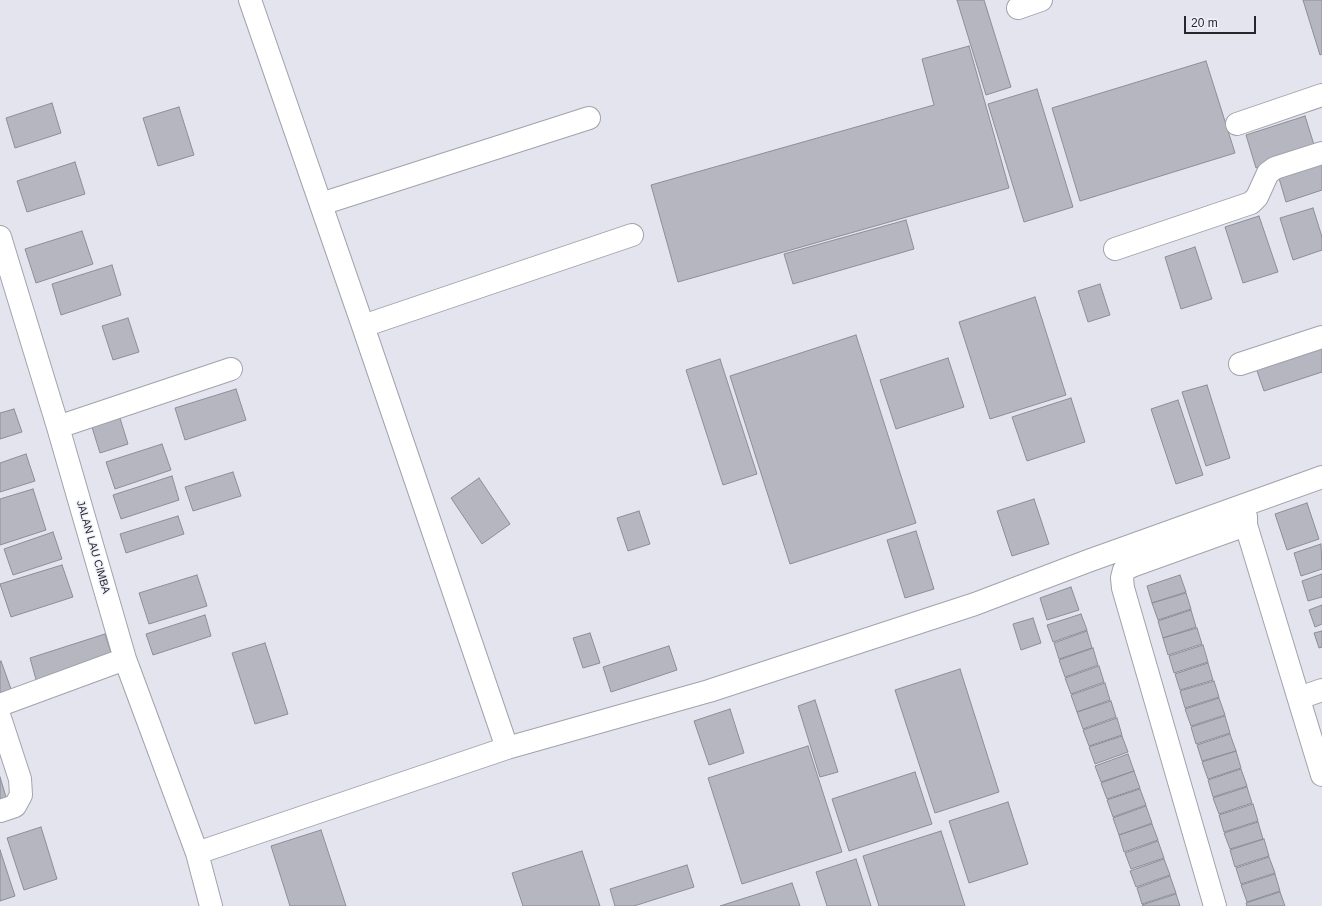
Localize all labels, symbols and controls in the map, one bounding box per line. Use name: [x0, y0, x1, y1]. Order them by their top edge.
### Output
scale bar: [1186, 8, 1258, 34]
text: 20 m: [1191, 16, 1218, 30]
street label: JALAN LAU CIMBA: [73, 499, 113, 595]

